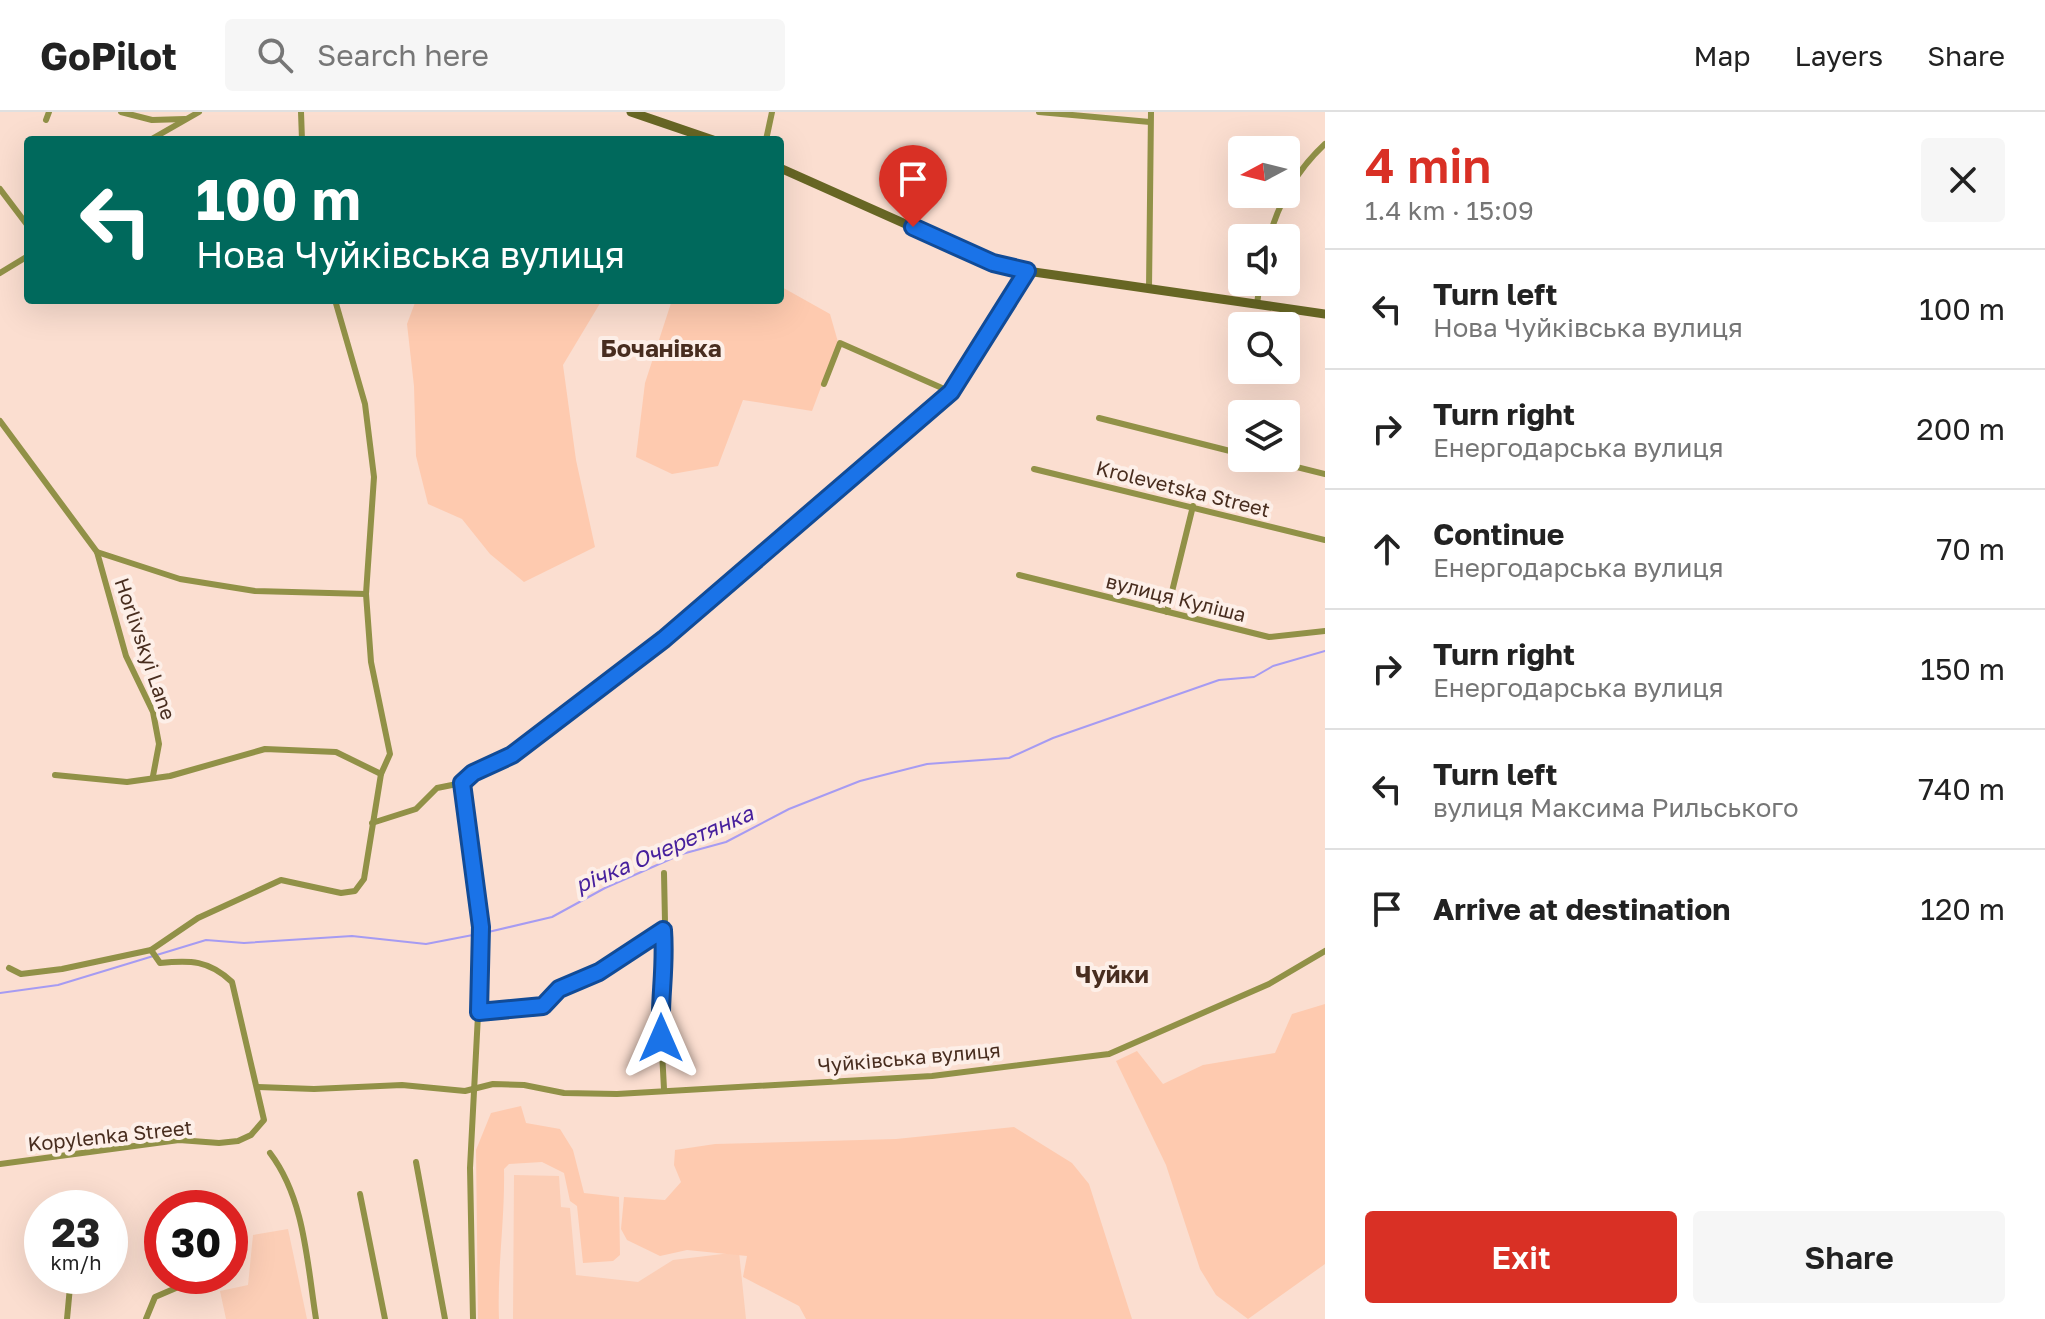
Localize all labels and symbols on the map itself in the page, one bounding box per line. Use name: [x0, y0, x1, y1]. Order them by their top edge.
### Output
north arrow: [1228, 136, 1300, 208]
pin: [879, 145, 947, 227]
district label: Бочанівка: [600, 333, 722, 362]
street label: Krolevetska Street: [1094, 455, 1273, 521]
street label: вулиця Куліша: [1104, 568, 1249, 626]
street label: Horlivskyi Lane: [110, 575, 181, 723]
water label: річка Очеретянка: [571, 798, 758, 898]
district label: Чуйки: [1075, 959, 1149, 988]
position arrow: [619, 996, 703, 1080]
street label: Чуйківська вулиця: [816, 1037, 1001, 1077]
street label: Kopylenka Street: [26, 1114, 193, 1156]
speed limit sign: 30: [144, 1190, 248, 1294]

